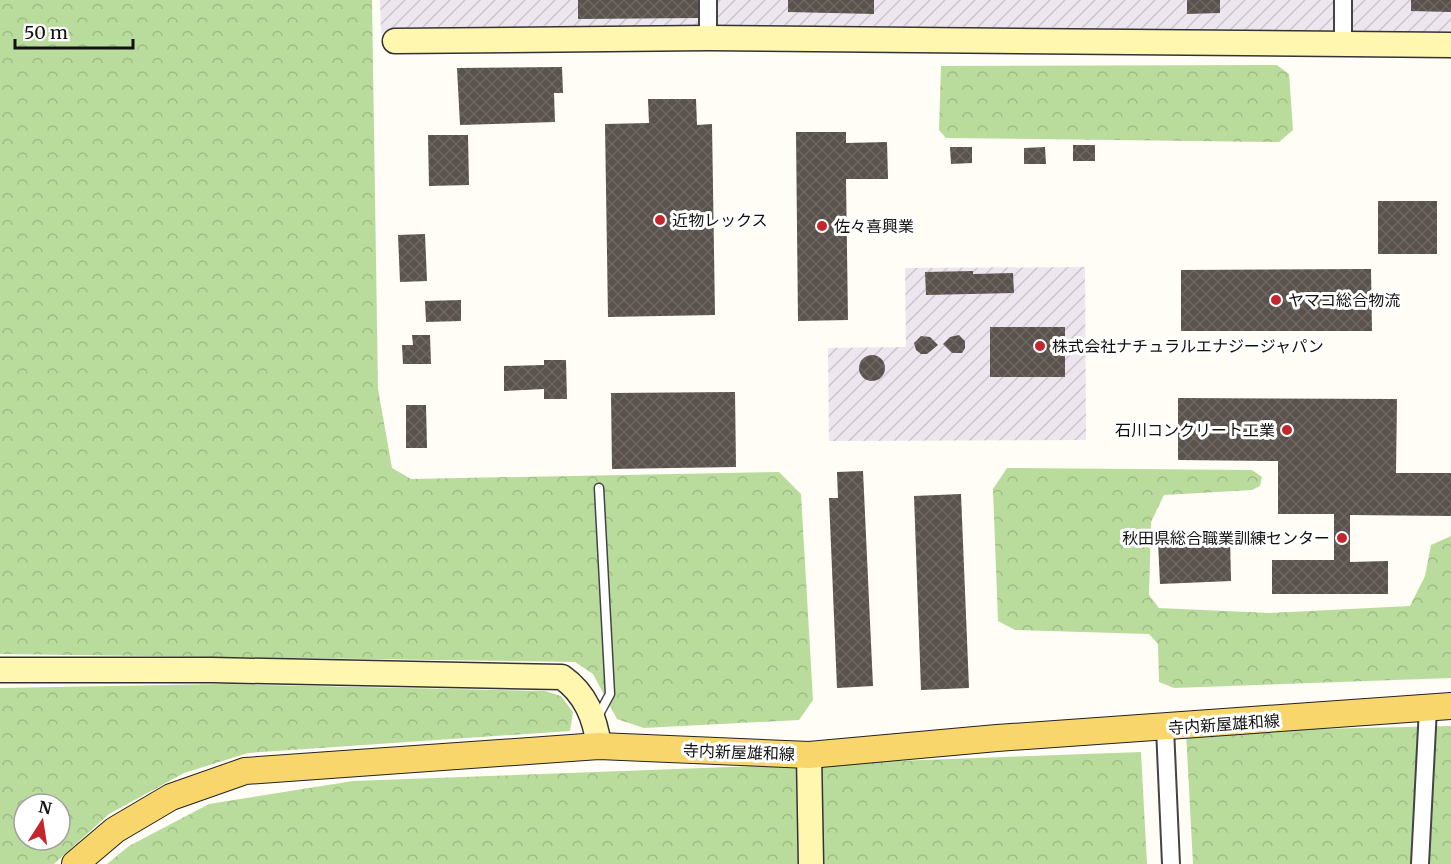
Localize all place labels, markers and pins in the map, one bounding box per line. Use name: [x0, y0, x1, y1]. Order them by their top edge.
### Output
place label: 近物レックス: [672, 210, 768, 230]
marker: 近物レックス: [653, 213, 667, 227]
place label: 佐々喜興業: [834, 216, 914, 236]
marker: 佐々喜興業: [815, 219, 829, 233]
place label: ヤマコ総合物流: [1288, 290, 1400, 310]
marker: ヤマコ総合物流: [1269, 293, 1283, 307]
place label: 株式会社ナチュラルエナジージャパン: [1052, 336, 1324, 356]
marker: 株式会社ナチュラルエナジージャパン: [1033, 339, 1047, 353]
place label: 石川コンクリート工業: [1115, 420, 1275, 440]
marker: 石川コンクリート工業: [1280, 423, 1294, 437]
place label: 秋田県総合職業訓練センター: [1122, 528, 1330, 548]
marker: 秋田県総合職業訓練センター: [1335, 531, 1349, 545]

